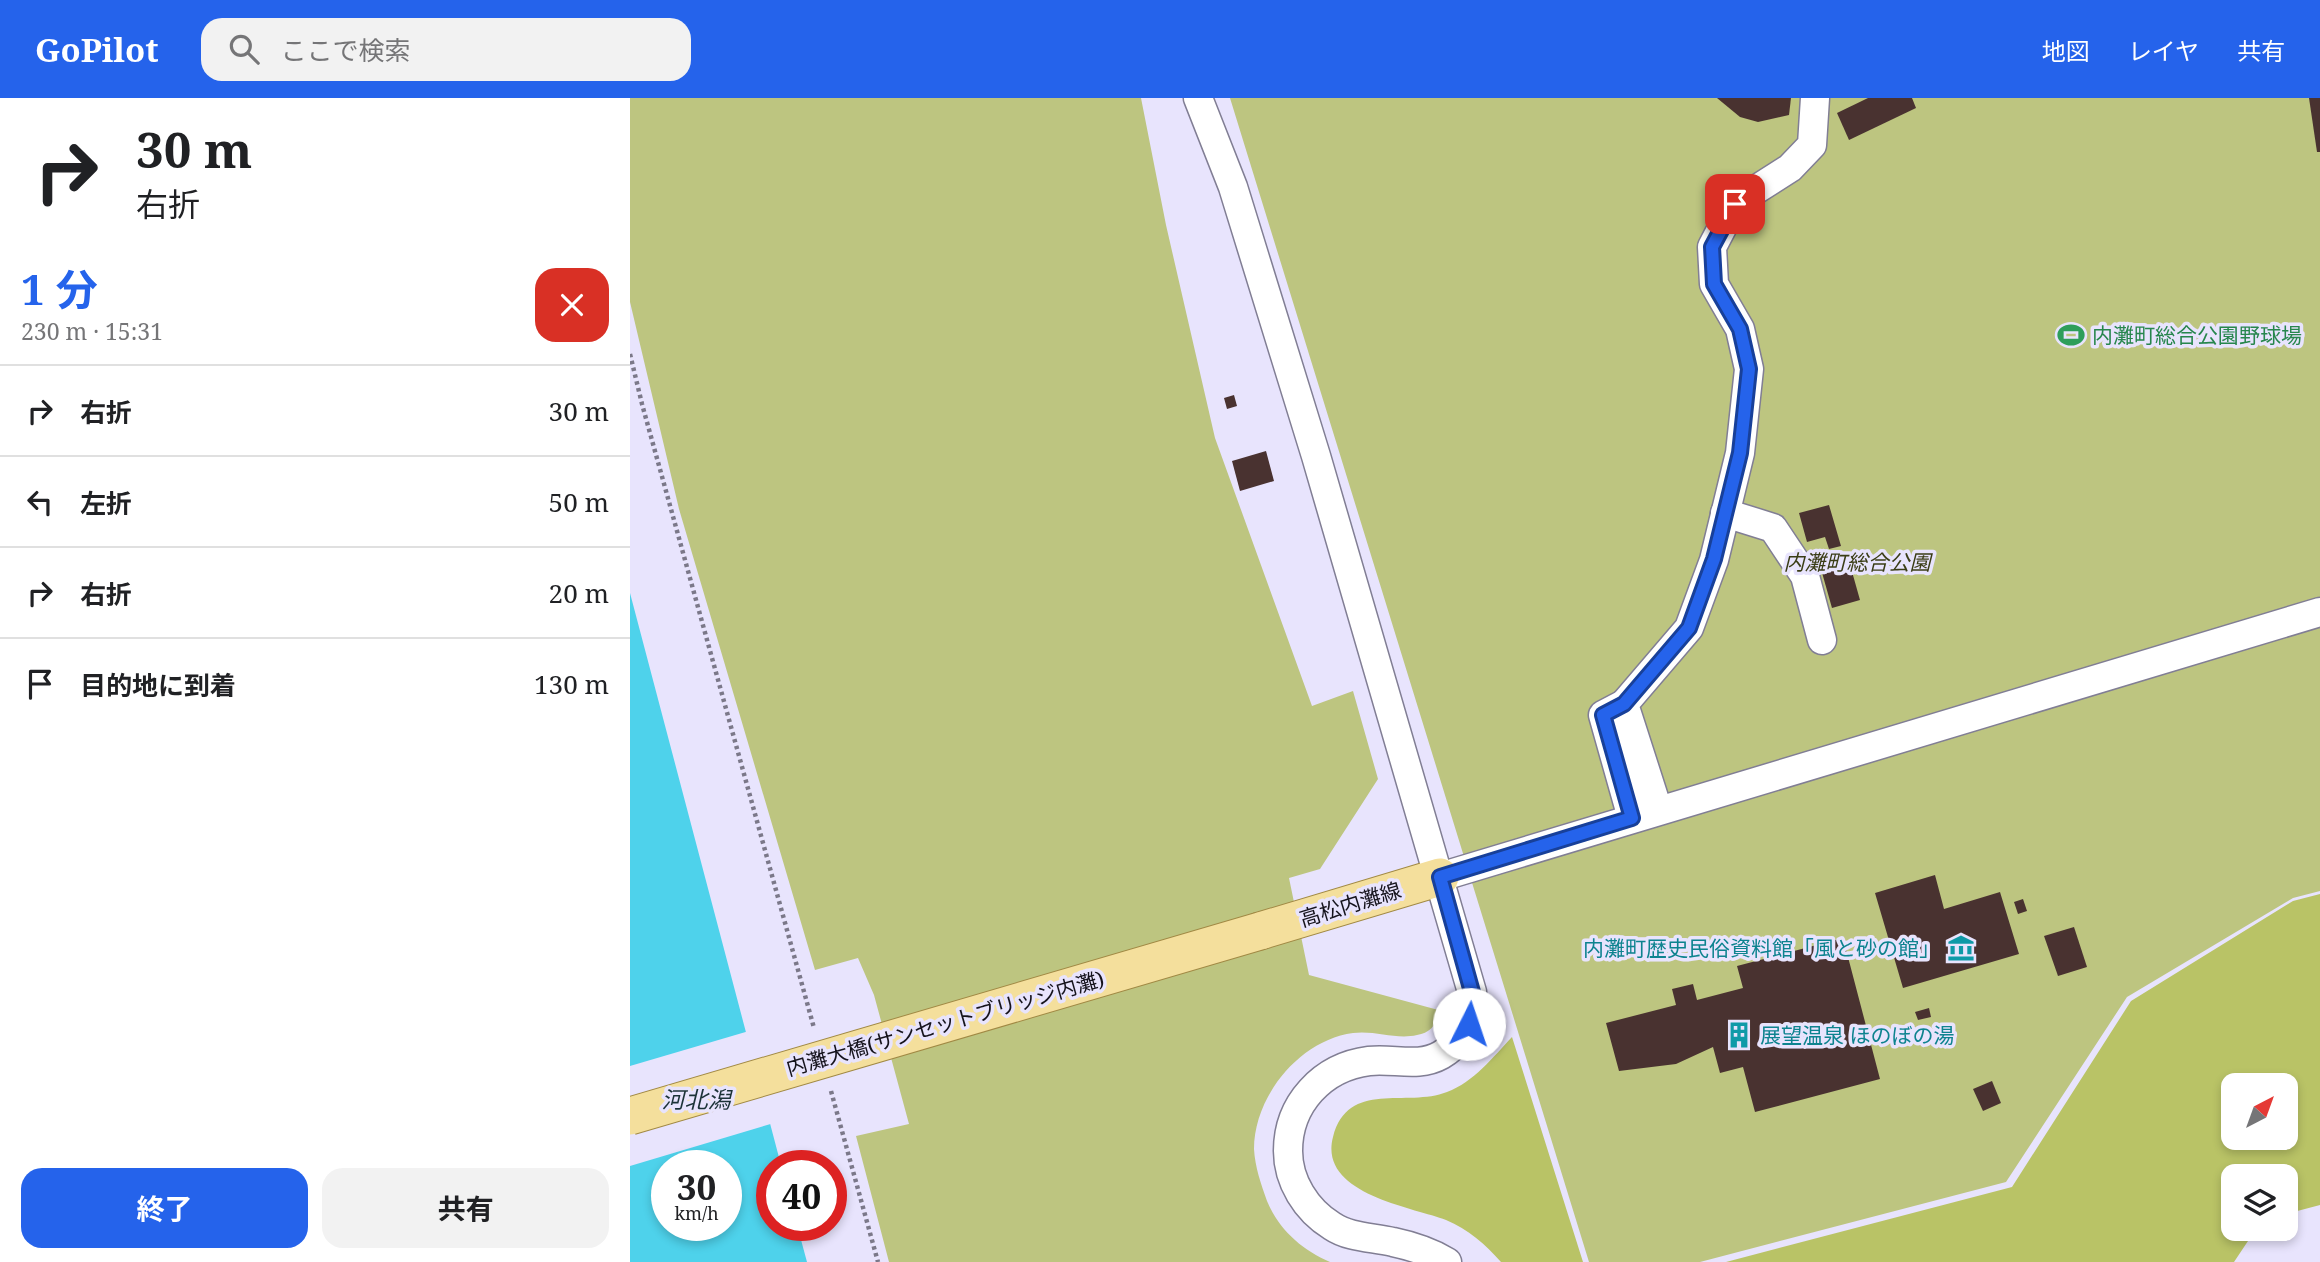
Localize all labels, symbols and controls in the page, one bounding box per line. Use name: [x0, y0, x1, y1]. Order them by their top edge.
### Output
search box: [201, 18, 691, 81]
text: GoPilot: [35, 27, 159, 72]
icon: search: [225, 30, 263, 68]
text: ここで検索: [281, 32, 411, 68]
text: 地図: [2042, 34, 2090, 67]
text: レイヤ: [2128, 34, 2199, 67]
text: 共有: [2237, 34, 2285, 67]
text: 30 m: [136, 116, 252, 182]
icon: right: [21, 126, 112, 217]
pin: [1705, 174, 1765, 234]
text: 右折: [136, 182, 200, 225]
icon: arrive: [1716, 185, 1754, 223]
text: 1 分: [21, 260, 98, 317]
button: close: [535, 268, 609, 342]
text: 230 m · 15:31: [21, 315, 163, 347]
sports icon: 内灘町総合公園野球場: [2056, 320, 2086, 350]
place label: 内灘町総合公園野球場: [2092, 321, 2302, 349]
icon: right: [21, 392, 59, 430]
text: 30 m: [549, 393, 609, 429]
text: 右折: [80, 394, 132, 430]
icon: left: [21, 483, 59, 521]
text: 50 m: [549, 484, 609, 520]
text: 左折: [80, 485, 132, 521]
park label: 内灘町総合公園: [1784, 548, 1933, 576]
icon: right: [21, 574, 59, 612]
text: 20 m: [549, 575, 609, 611]
text: 右折: [80, 576, 132, 612]
icon: arrive: [21, 665, 59, 703]
text: 130 m: [534, 666, 609, 702]
text: 目的地に到着: [80, 667, 236, 703]
street label: 高松内灘線: [1296, 875, 1404, 933]
museum icon: 内灘町歴史民俗資料館「風と砂の館」: [1946, 933, 1976, 963]
place label: 内灘町歴史民俗資料館「風と砂の館」: [1583, 934, 1940, 962]
street label: 内灘大橋(サンセットブリッジ内灘): [783, 964, 1107, 1082]
position arrow: [1432, 987, 1506, 1061]
building icon: 展望温泉 ほのぼの湯: [1724, 1020, 1754, 1050]
place label: 展望温泉 ほのぼの湯: [1760, 1021, 1954, 1049]
north arrow: [2221, 1073, 2298, 1150]
map controls: [2221, 1073, 2298, 1241]
water label: 河北潟: [662, 1083, 734, 1115]
speed limit sign: 40: [756, 1150, 847, 1241]
text: 30: [677, 1163, 716, 1210]
button: layers: [2221, 1164, 2298, 1241]
button: 終了: [21, 1168, 308, 1248]
button: 共有: [322, 1168, 609, 1248]
text: km/h: [674, 1201, 719, 1225]

